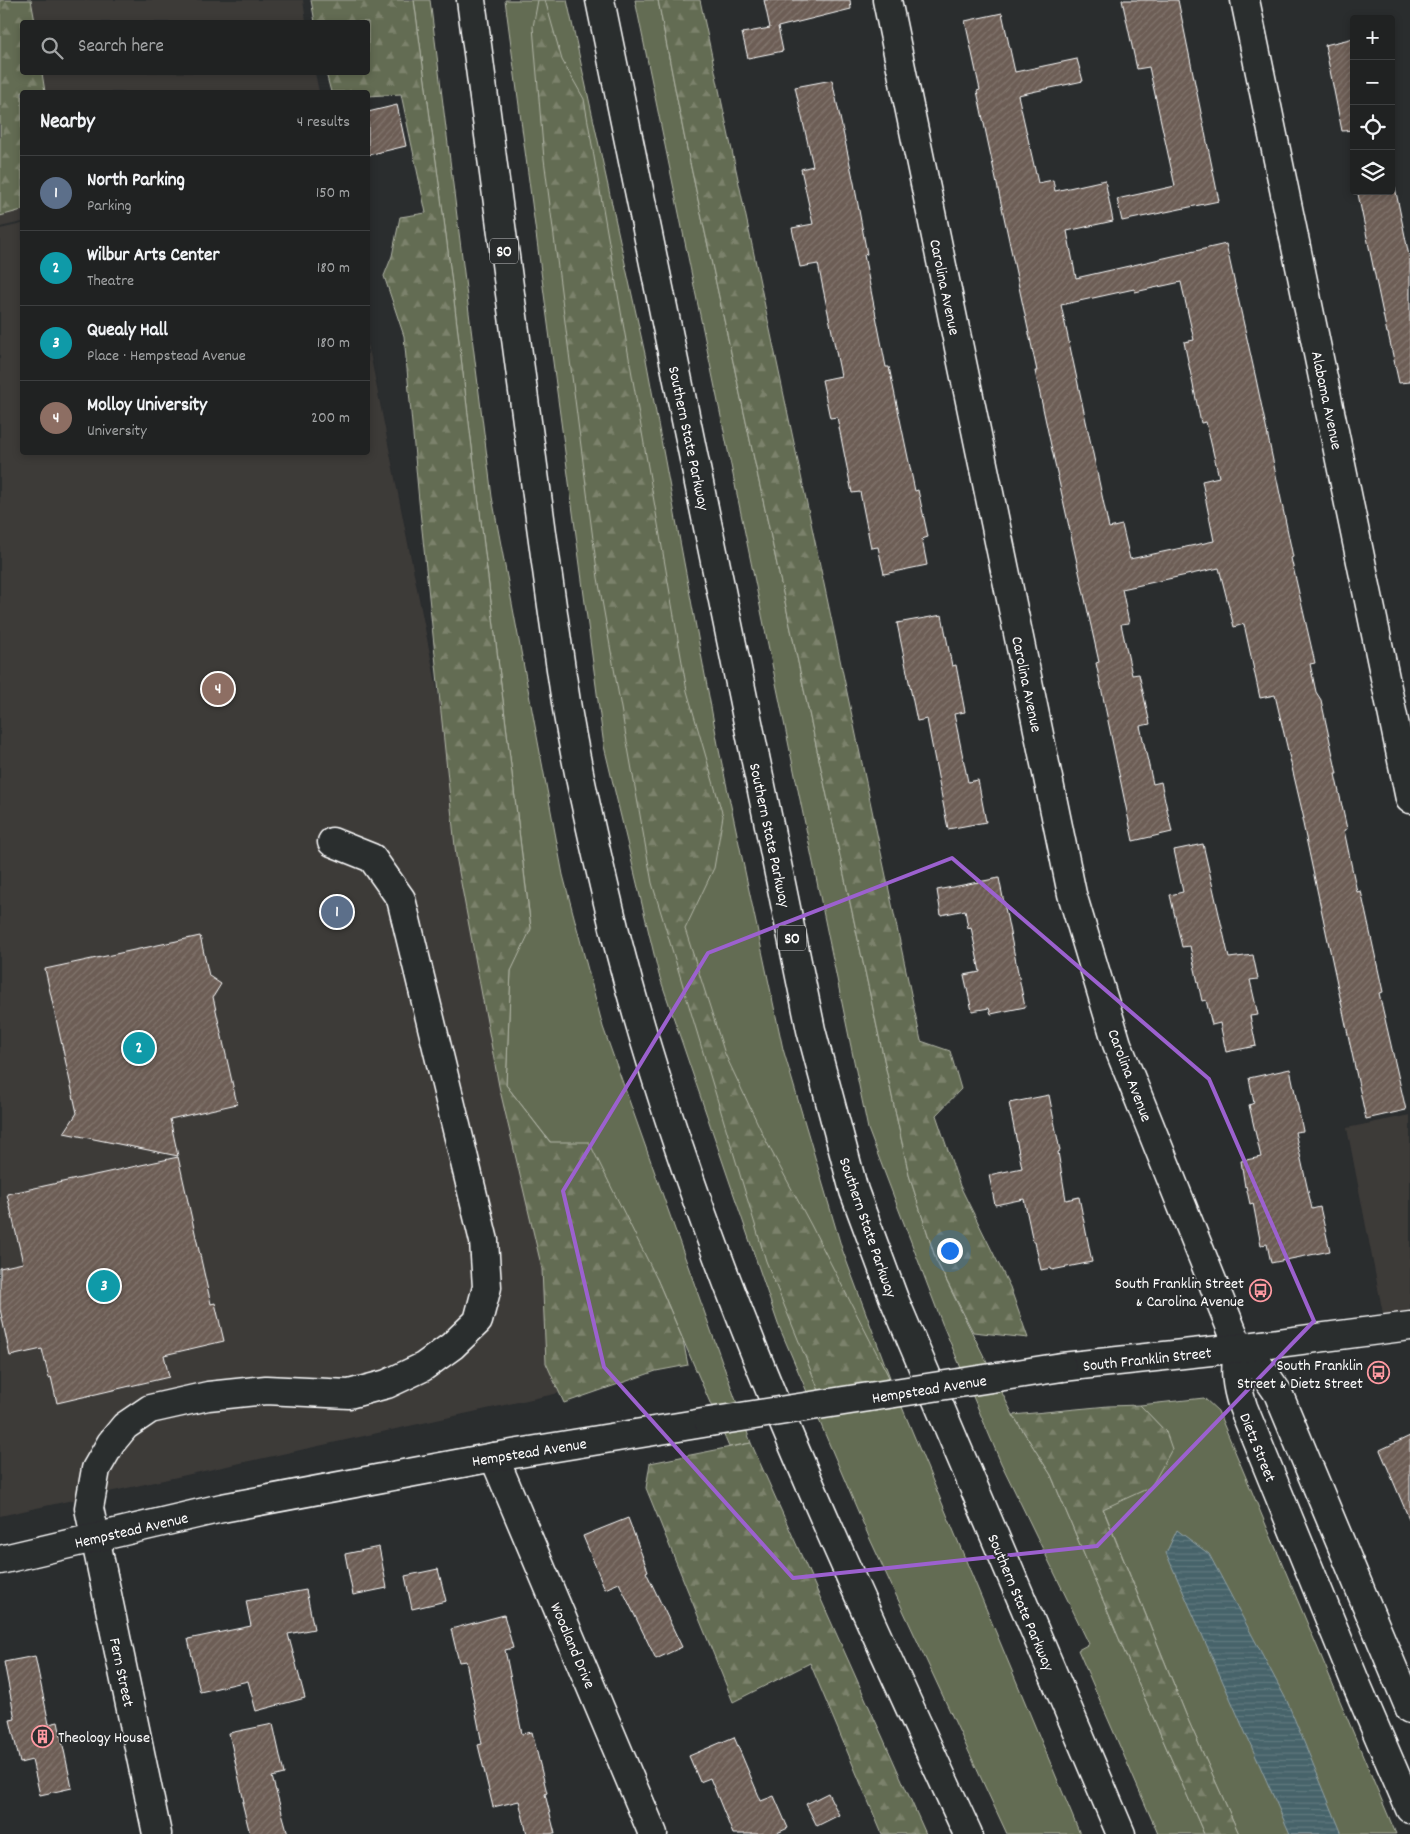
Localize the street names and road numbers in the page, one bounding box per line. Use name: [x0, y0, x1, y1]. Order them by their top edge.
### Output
street label: Carolina Avenue: [922, 237, 965, 338]
road number: SO: [490, 238, 518, 264]
street label: Alabama Avenue: [1304, 349, 1347, 452]
street label: Southern State Parkway: [661, 364, 714, 513]
street label: Carolina Avenue: [1004, 634, 1047, 735]
street label: Southern State Parkway: [742, 761, 795, 910]
road number: SO: [778, 926, 806, 950]
street label: Carolina Avenue: [1100, 1026, 1157, 1126]
street label: Southern State Parkway: [832, 1155, 902, 1302]
street label: South Franklin Street: [1082, 1342, 1213, 1379]
street label: Hempstead Avenue: [870, 1370, 988, 1411]
street label: Dietz Street: [1232, 1410, 1281, 1486]
street label: Hempstead Avenue: [470, 1433, 588, 1474]
street label: Hempstead Avenue: [73, 1507, 191, 1556]
street label: Southern State Parkway: [980, 1531, 1059, 1676]
street label: Woodland Drive: [543, 1599, 600, 1693]
street label: Fern Street: [102, 1636, 139, 1709]

